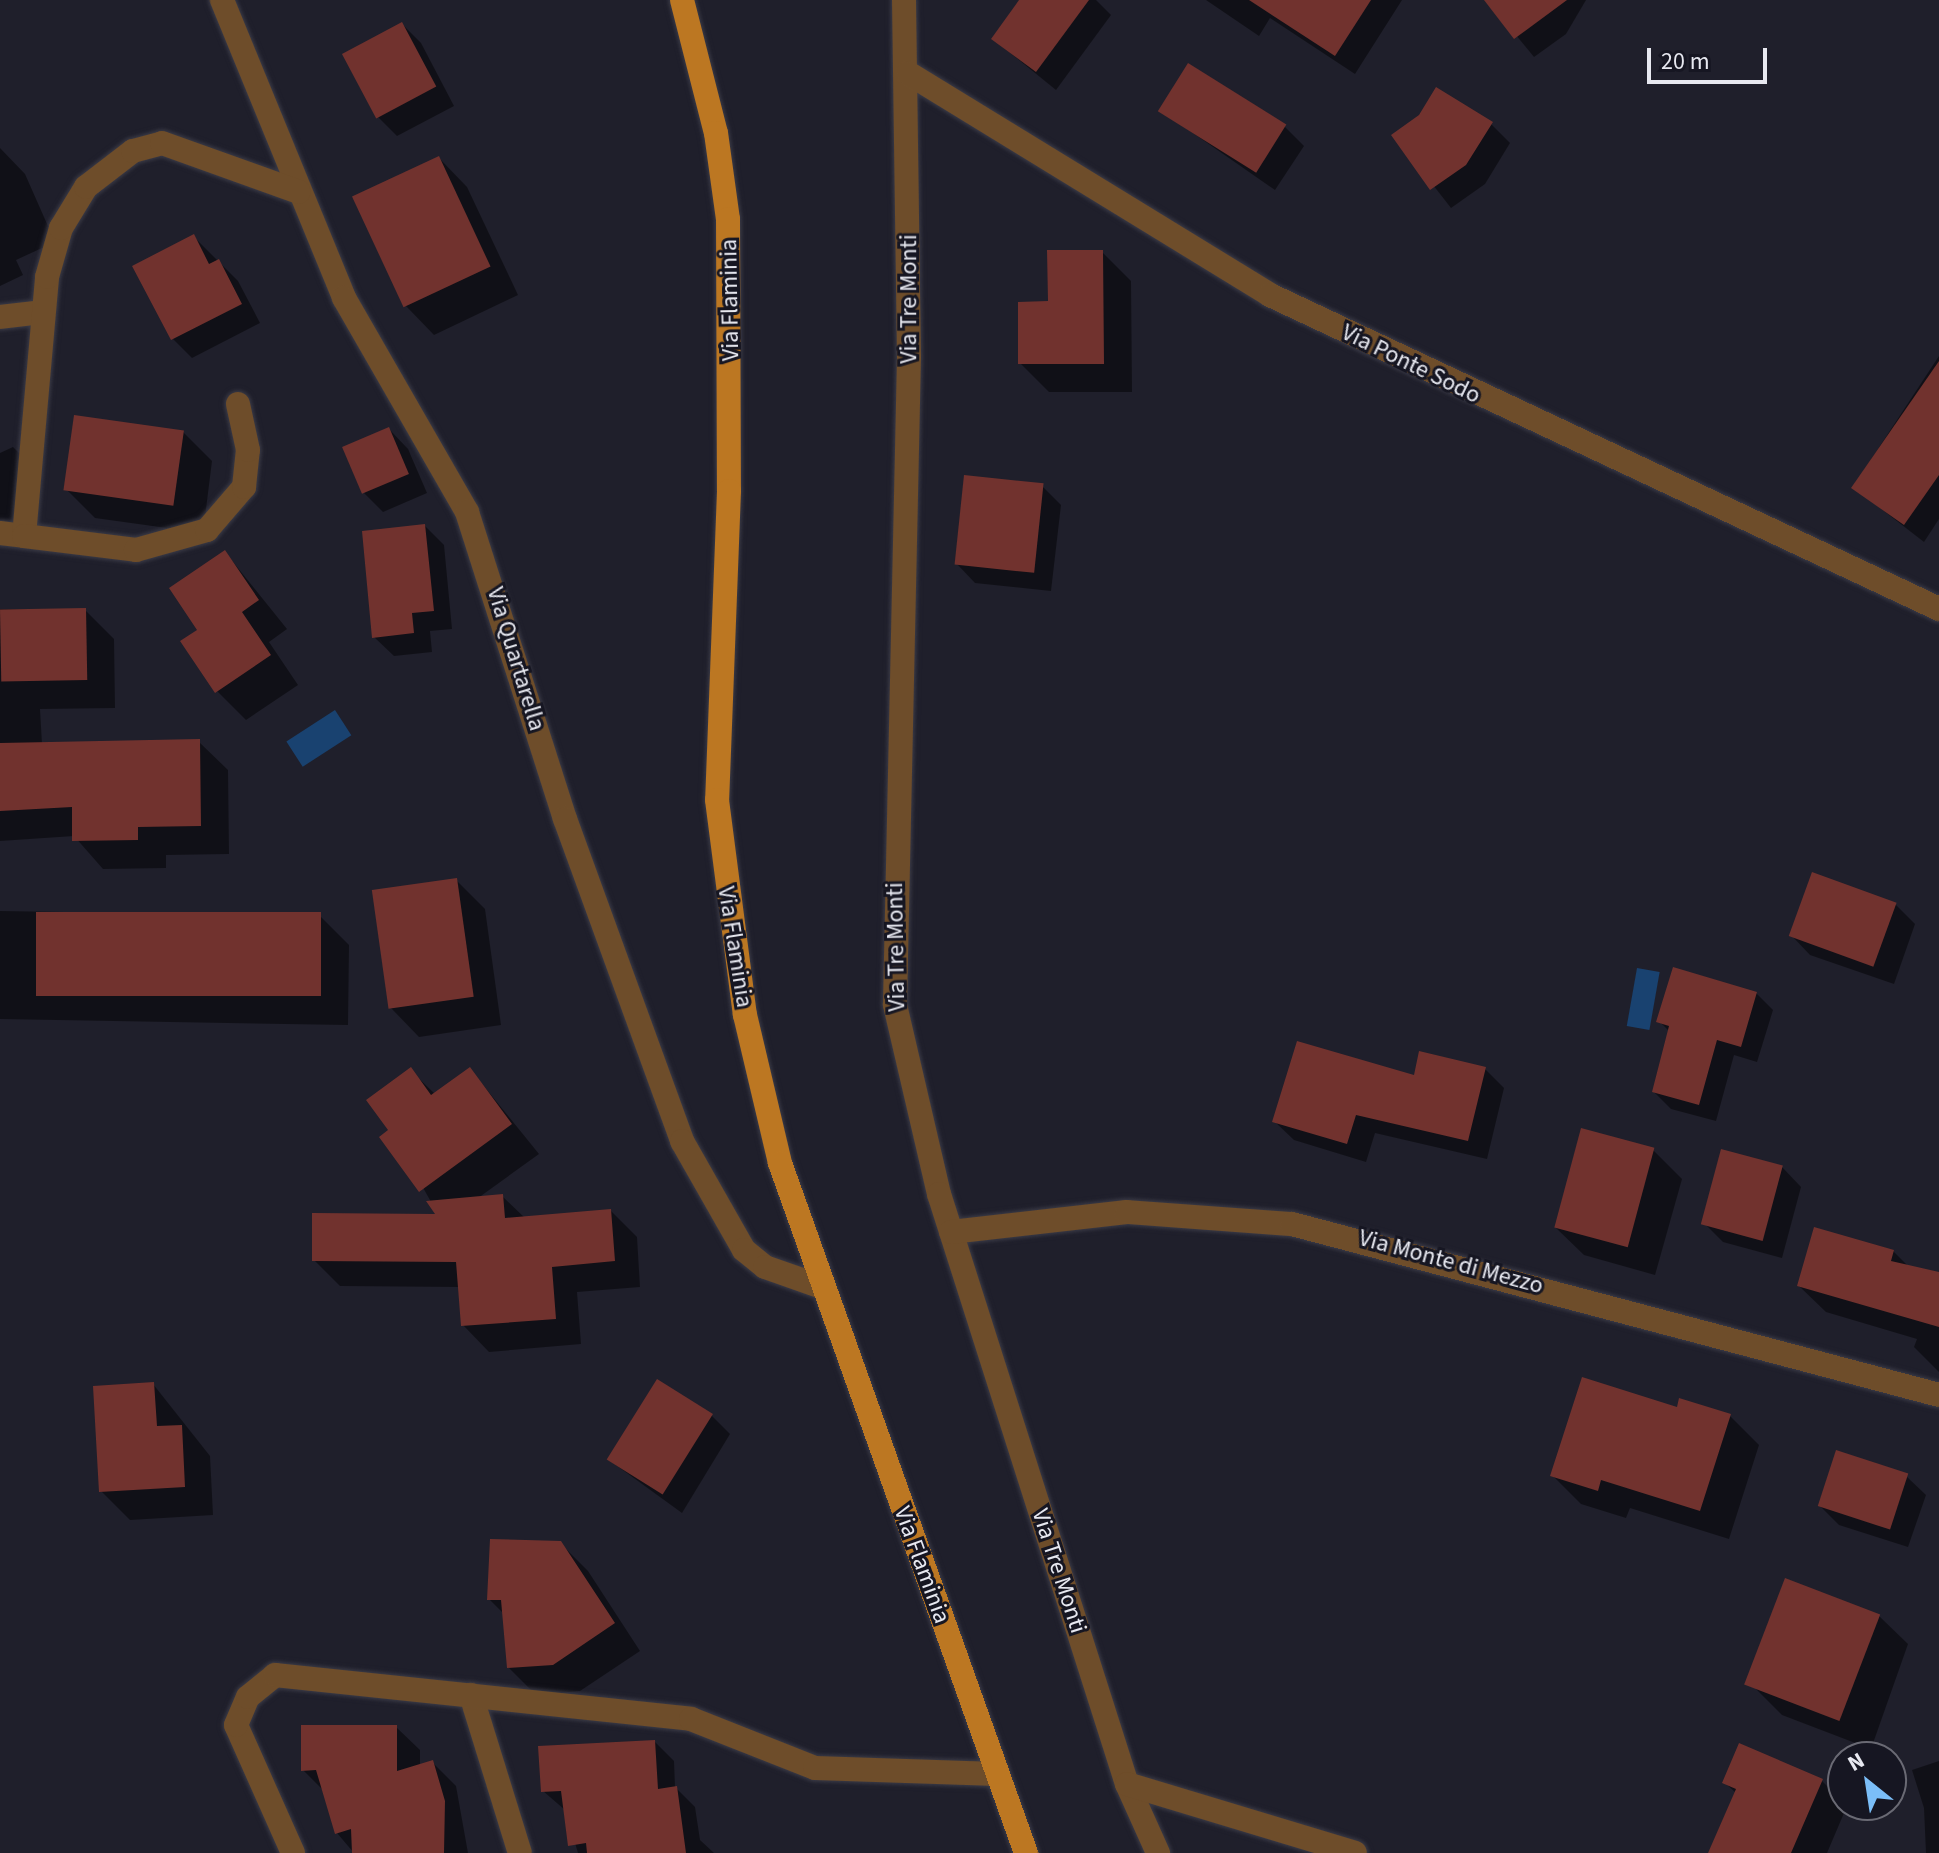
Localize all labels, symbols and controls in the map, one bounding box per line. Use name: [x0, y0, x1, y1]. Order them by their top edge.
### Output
scale bar: [1651, 32, 1771, 82]
text: 20 m: [1661, 44, 1710, 79]
street label: Via Tre Monti: [895, 234, 923, 364]
street label: Via Flaminia: [715, 239, 745, 361]
street label: Via Ponte Sodo: [1337, 318, 1485, 410]
street label: Via Quartarella: [481, 584, 551, 734]
street label: Via Tre Monti: [880, 882, 912, 1012]
street label: Via Flaminia: [711, 884, 759, 1010]
street label: Via Monte di Mezzo: [1356, 1224, 1546, 1300]
street label: Via Flaminia: [888, 1503, 956, 1627]
street label: Via Tre Monti: [1025, 1505, 1093, 1637]
north arrow: [1827, 1741, 1907, 1821]
text: N: [1842, 1744, 1870, 1779]

